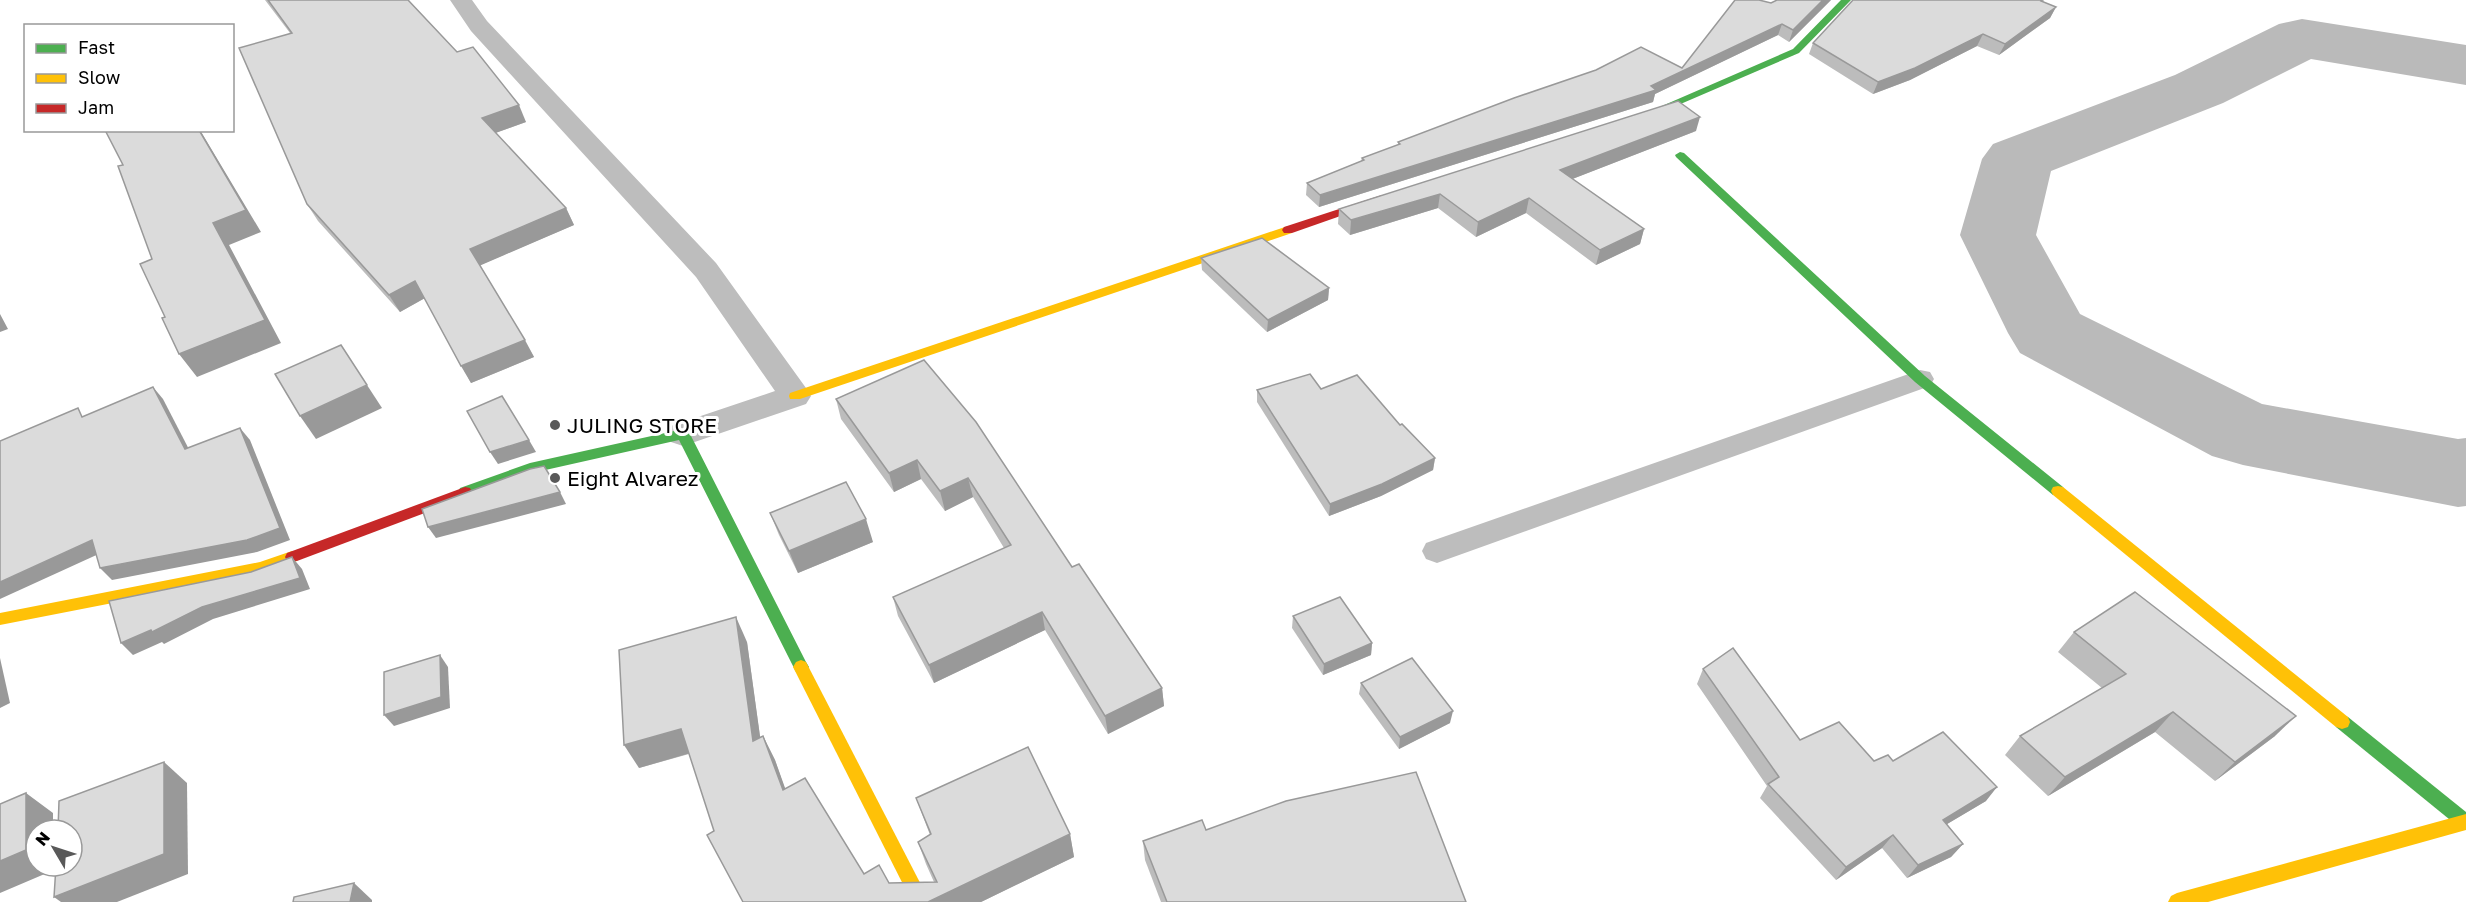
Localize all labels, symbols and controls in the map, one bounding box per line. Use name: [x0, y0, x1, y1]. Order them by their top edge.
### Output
legend: [24, 24, 234, 132]
text: Fast: [78, 36, 115, 58]
text: Slow: [78, 66, 121, 88]
text: Jam: [78, 96, 114, 118]
place label: JULING STORE: [567, 412, 717, 438]
marker: JULING STORE: [548, 418, 562, 432]
place label: Eight Alvarez: [567, 465, 699, 491]
marker: Eight Alvarez: [548, 471, 562, 485]
north arrow: [24, 818, 84, 878]
text: N: [31, 828, 54, 850]

